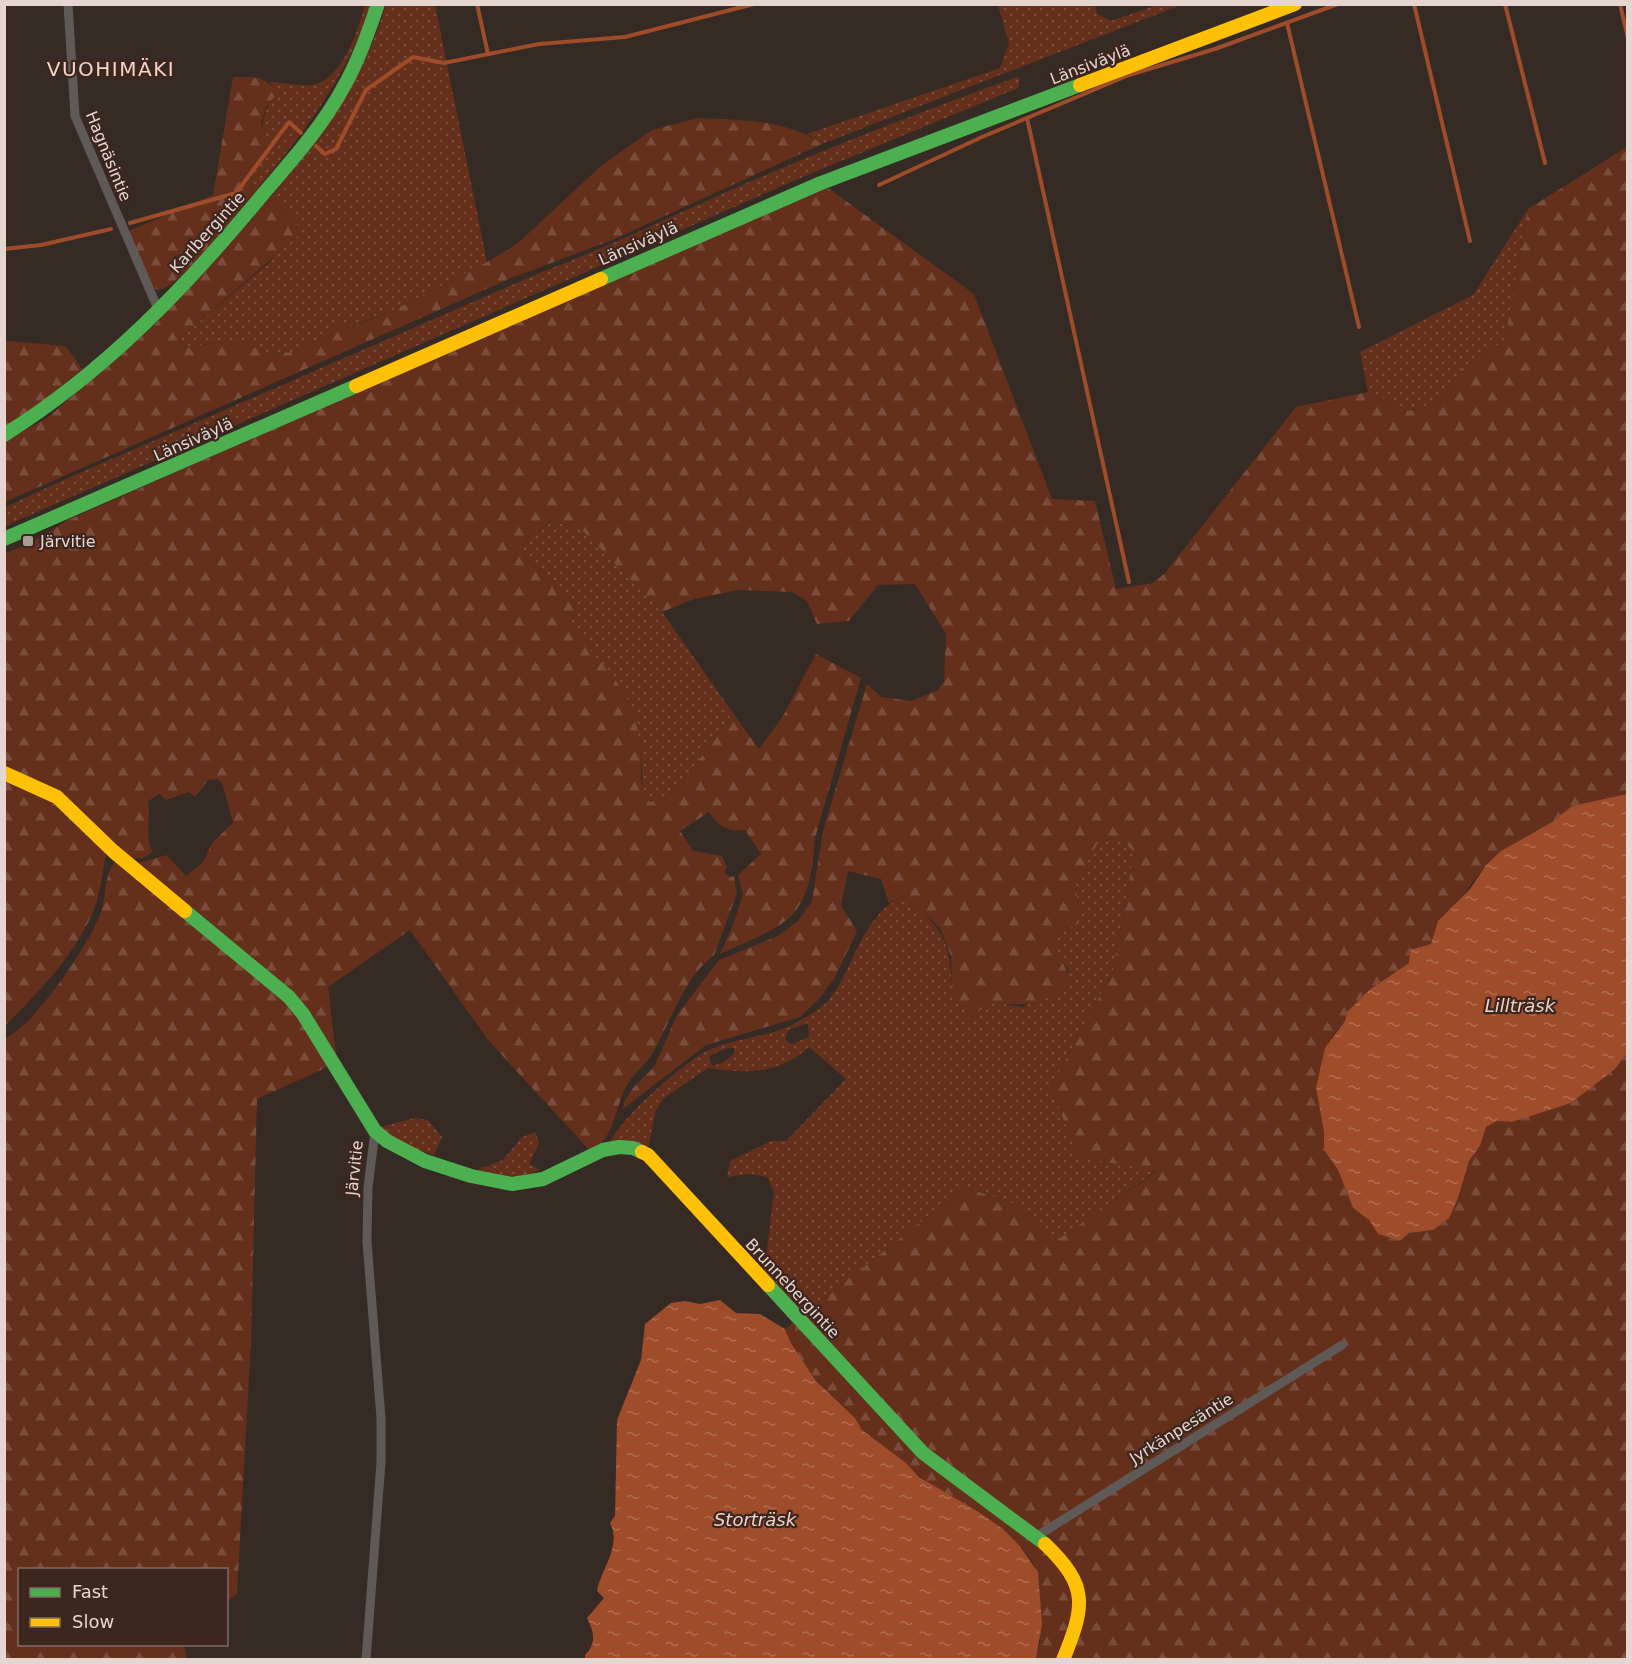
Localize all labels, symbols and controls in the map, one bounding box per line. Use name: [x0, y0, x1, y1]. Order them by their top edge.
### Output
street label: Länsiväylä: [1047, 40, 1133, 89]
district label: VUOHIMÄKI: [47, 57, 175, 81]
street label: Hagnäsintie: [82, 108, 135, 204]
street label: Karlbergintie: [166, 188, 249, 277]
street label: Länsiväylä: [596, 218, 681, 269]
street label: Länsiväylä: [151, 414, 236, 465]
place label: Järvitie: [39, 532, 96, 551]
marker: Järvitie: [21, 534, 35, 548]
water label: Lillträsk: [1485, 995, 1557, 1016]
street label: Järvitie: [342, 1139, 367, 1198]
street label: Brunnebergintie: [742, 1235, 844, 1342]
street label: Jyrkänpesäntie: [1125, 1389, 1237, 1468]
water label: Storträsk: [714, 1509, 798, 1530]
legend: [18, 1568, 228, 1646]
text: Fast: [72, 1581, 108, 1602]
text: Slow: [72, 1611, 114, 1632]

